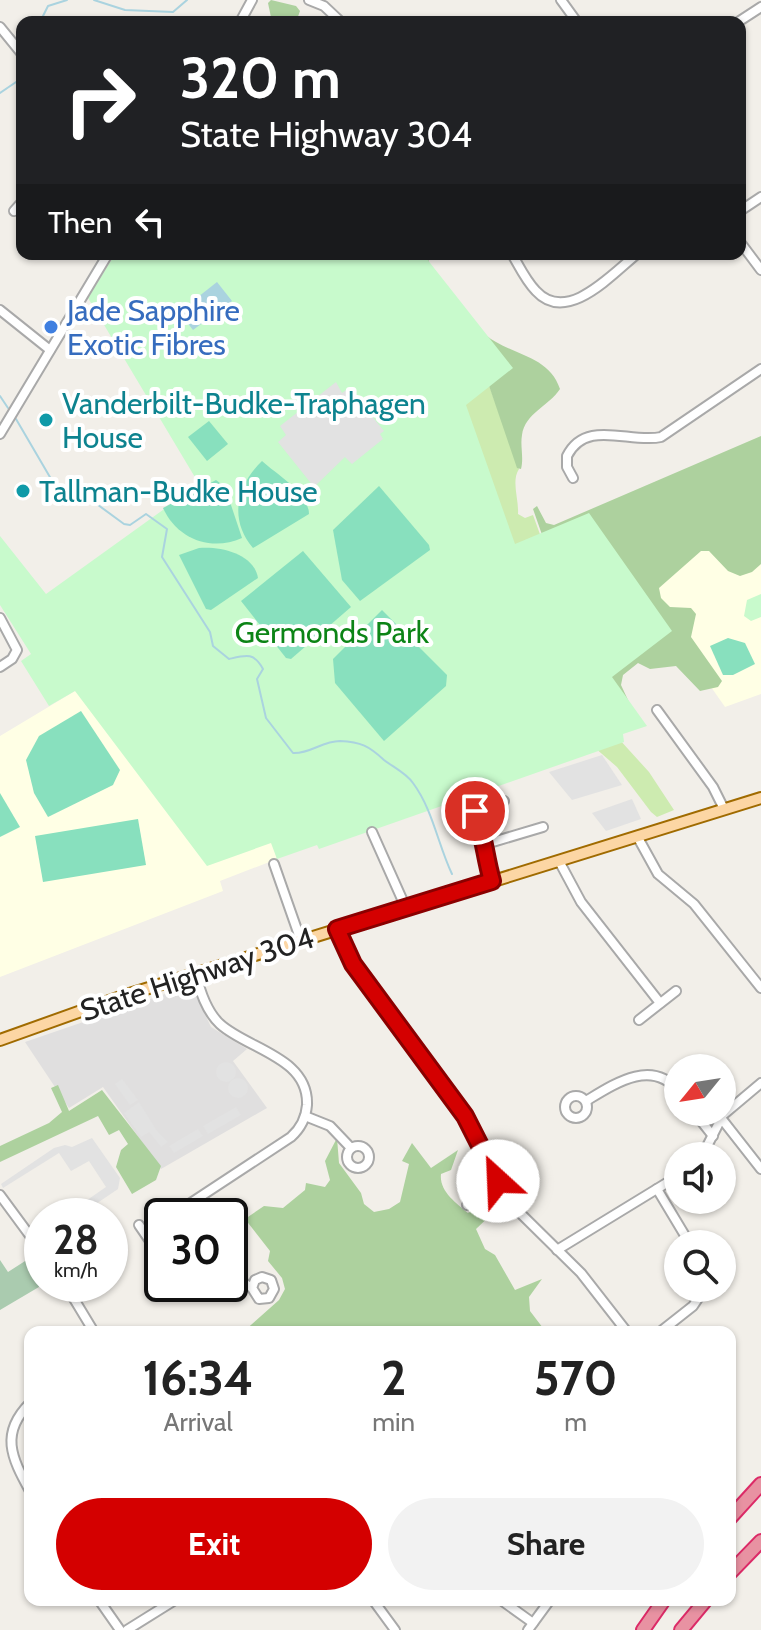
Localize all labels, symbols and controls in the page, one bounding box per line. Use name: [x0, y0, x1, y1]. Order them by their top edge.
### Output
text: 320 m: [180, 44, 341, 112]
icon: right: [48, 48, 152, 152]
text: State Highway 304: [180, 112, 472, 156]
icon: left: [128, 200, 172, 244]
text: Then: [48, 204, 112, 241]
place label: Jade Sapphire Exotic Fibres: [66, 292, 240, 363]
marker: Jade Sapphire Exotic Fibres: [42, 318, 60, 336]
place label: Vanderbilt-Budke-Traphagen House: [62, 385, 426, 456]
marker: Vanderbilt-Budke-Traphagen House: [37, 411, 55, 429]
place label: Tallman-Budke House: [39, 473, 318, 510]
marker: Tallman-Budke House: [14, 482, 32, 500]
park label: Germonds Park: [235, 614, 430, 651]
pin: [441, 777, 509, 845]
icon: arrive: [453, 789, 497, 833]
street label: State Highway 304: [76, 919, 318, 1029]
north arrow: [664, 1054, 736, 1126]
map controls: [664, 1054, 736, 1302]
position arrow: [456, 1139, 540, 1223]
button: sound: [664, 1142, 736, 1214]
speed limit sign: 30: [144, 1198, 248, 1302]
text: 28: [53, 1215, 99, 1264]
button: search: [664, 1230, 736, 1302]
text: km/h: [54, 1258, 98, 1282]
text: 16:34: [143, 1349, 254, 1407]
text: 2: [381, 1349, 406, 1407]
text: 570: [534, 1349, 617, 1407]
text: Arrival: [164, 1406, 233, 1438]
text: min: [372, 1406, 415, 1438]
text: m: [564, 1406, 587, 1438]
button: Exit: [56, 1498, 372, 1590]
button: Share: [388, 1498, 704, 1590]

